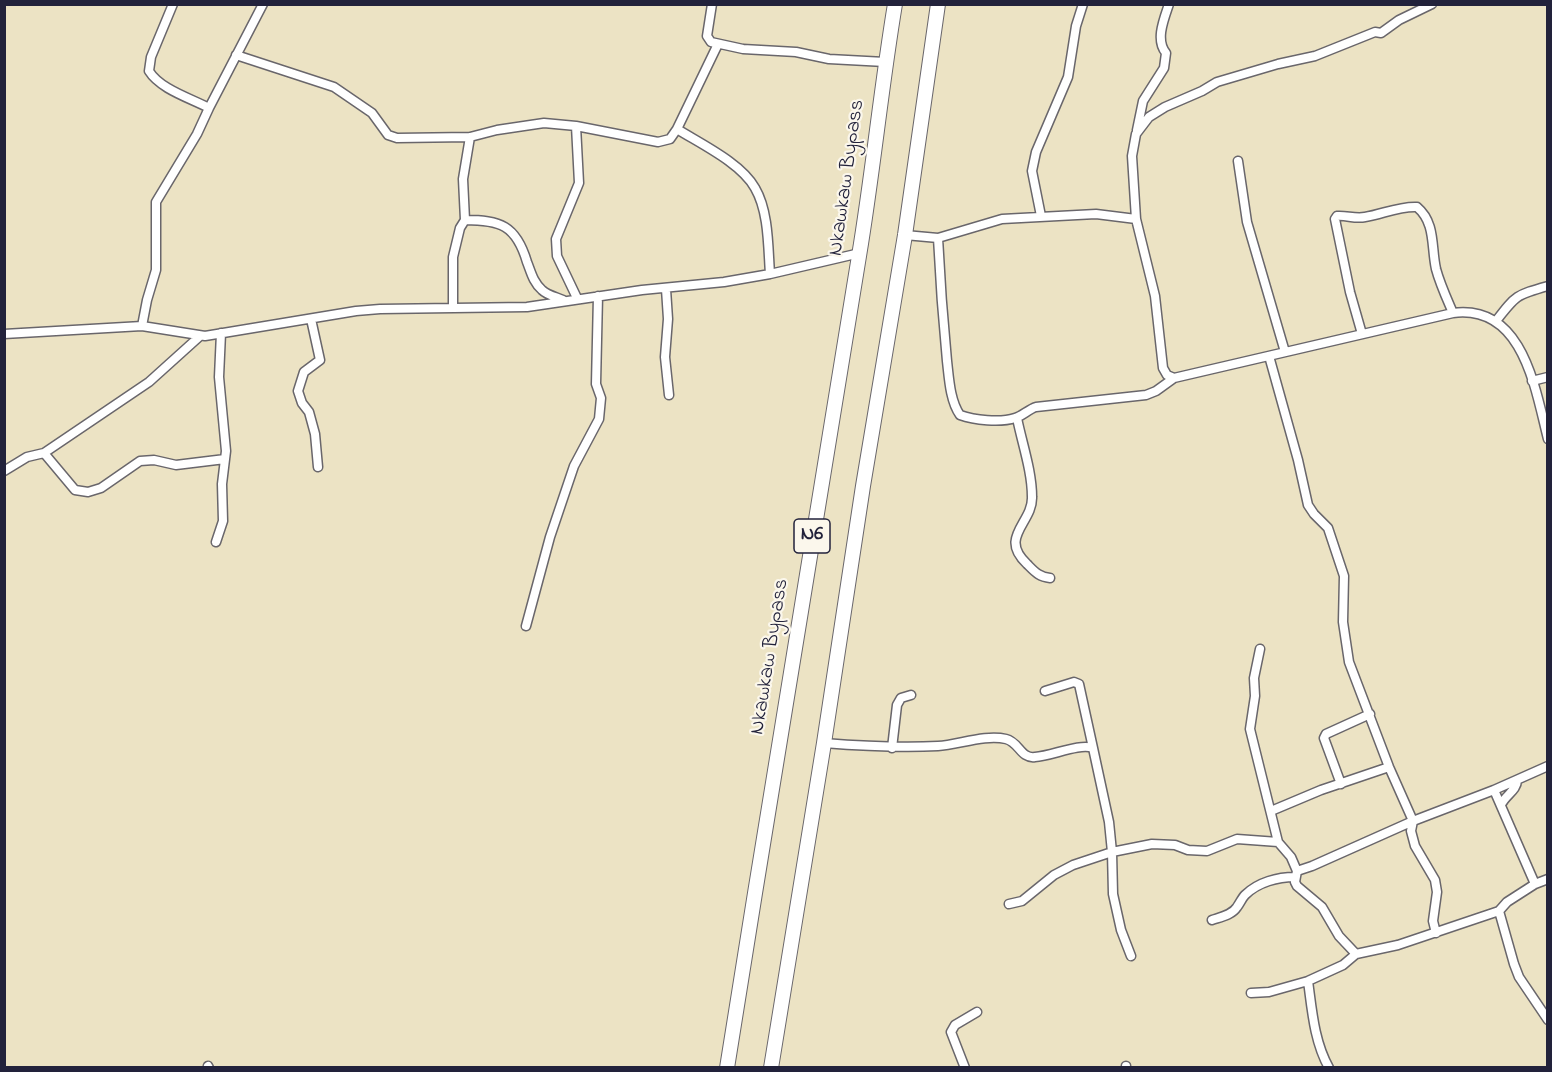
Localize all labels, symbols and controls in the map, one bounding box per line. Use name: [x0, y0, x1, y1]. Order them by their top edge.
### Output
street label: Nkawkaw Bypass: [825, 98, 871, 258]
road number: N6: [794, 519, 830, 553]
street label: Nkawkaw Bypass: [746, 577, 796, 737]

